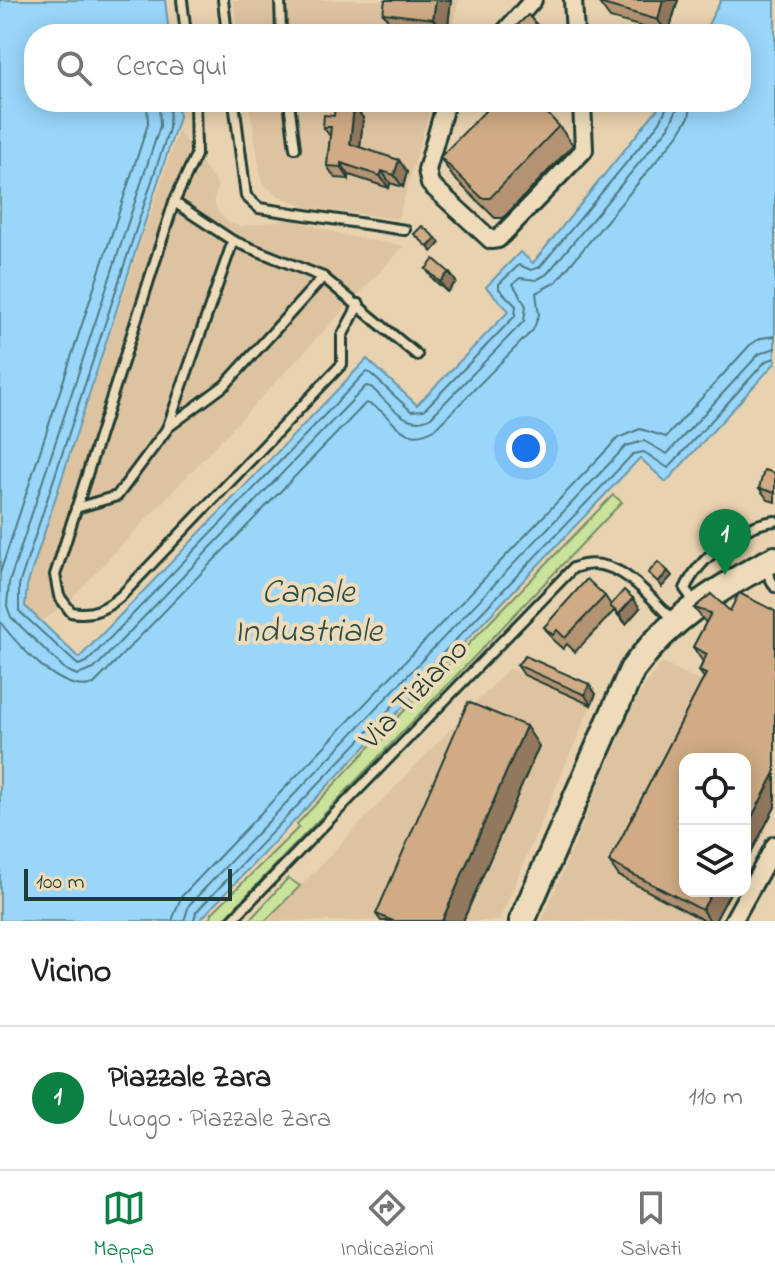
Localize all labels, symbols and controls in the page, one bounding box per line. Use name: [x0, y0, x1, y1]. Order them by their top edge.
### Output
search box: [24, 24, 751, 112]
icon: search: [52, 46, 96, 90]
text: Cerca qui: [116, 46, 227, 90]
your location: [506, 428, 546, 468]
pin: 1: [699, 509, 751, 575]
water label: Canale Industriale: [234, 569, 384, 658]
street label: Via Tiziano: [349, 628, 481, 763]
map controls: [679, 753, 751, 897]
button: locate: [679, 753, 751, 825]
button: layers: [679, 825, 751, 897]
scale bar: [24, 865, 232, 901]
text: 100 m: [36, 867, 85, 899]
text: Vicino: [32, 948, 111, 998]
text: Piazzale Zara: [108, 1057, 271, 1101]
text: 1: [54, 1079, 62, 1117]
text: 110 m: [689, 1079, 743, 1117]
text: Luogo · Piazzale Zara: [108, 1101, 331, 1139]
tab: Mappa: [93, 1186, 154, 1266]
tab: Indicazioni: [341, 1186, 434, 1266]
tab: Salvati: [620, 1186, 682, 1266]

